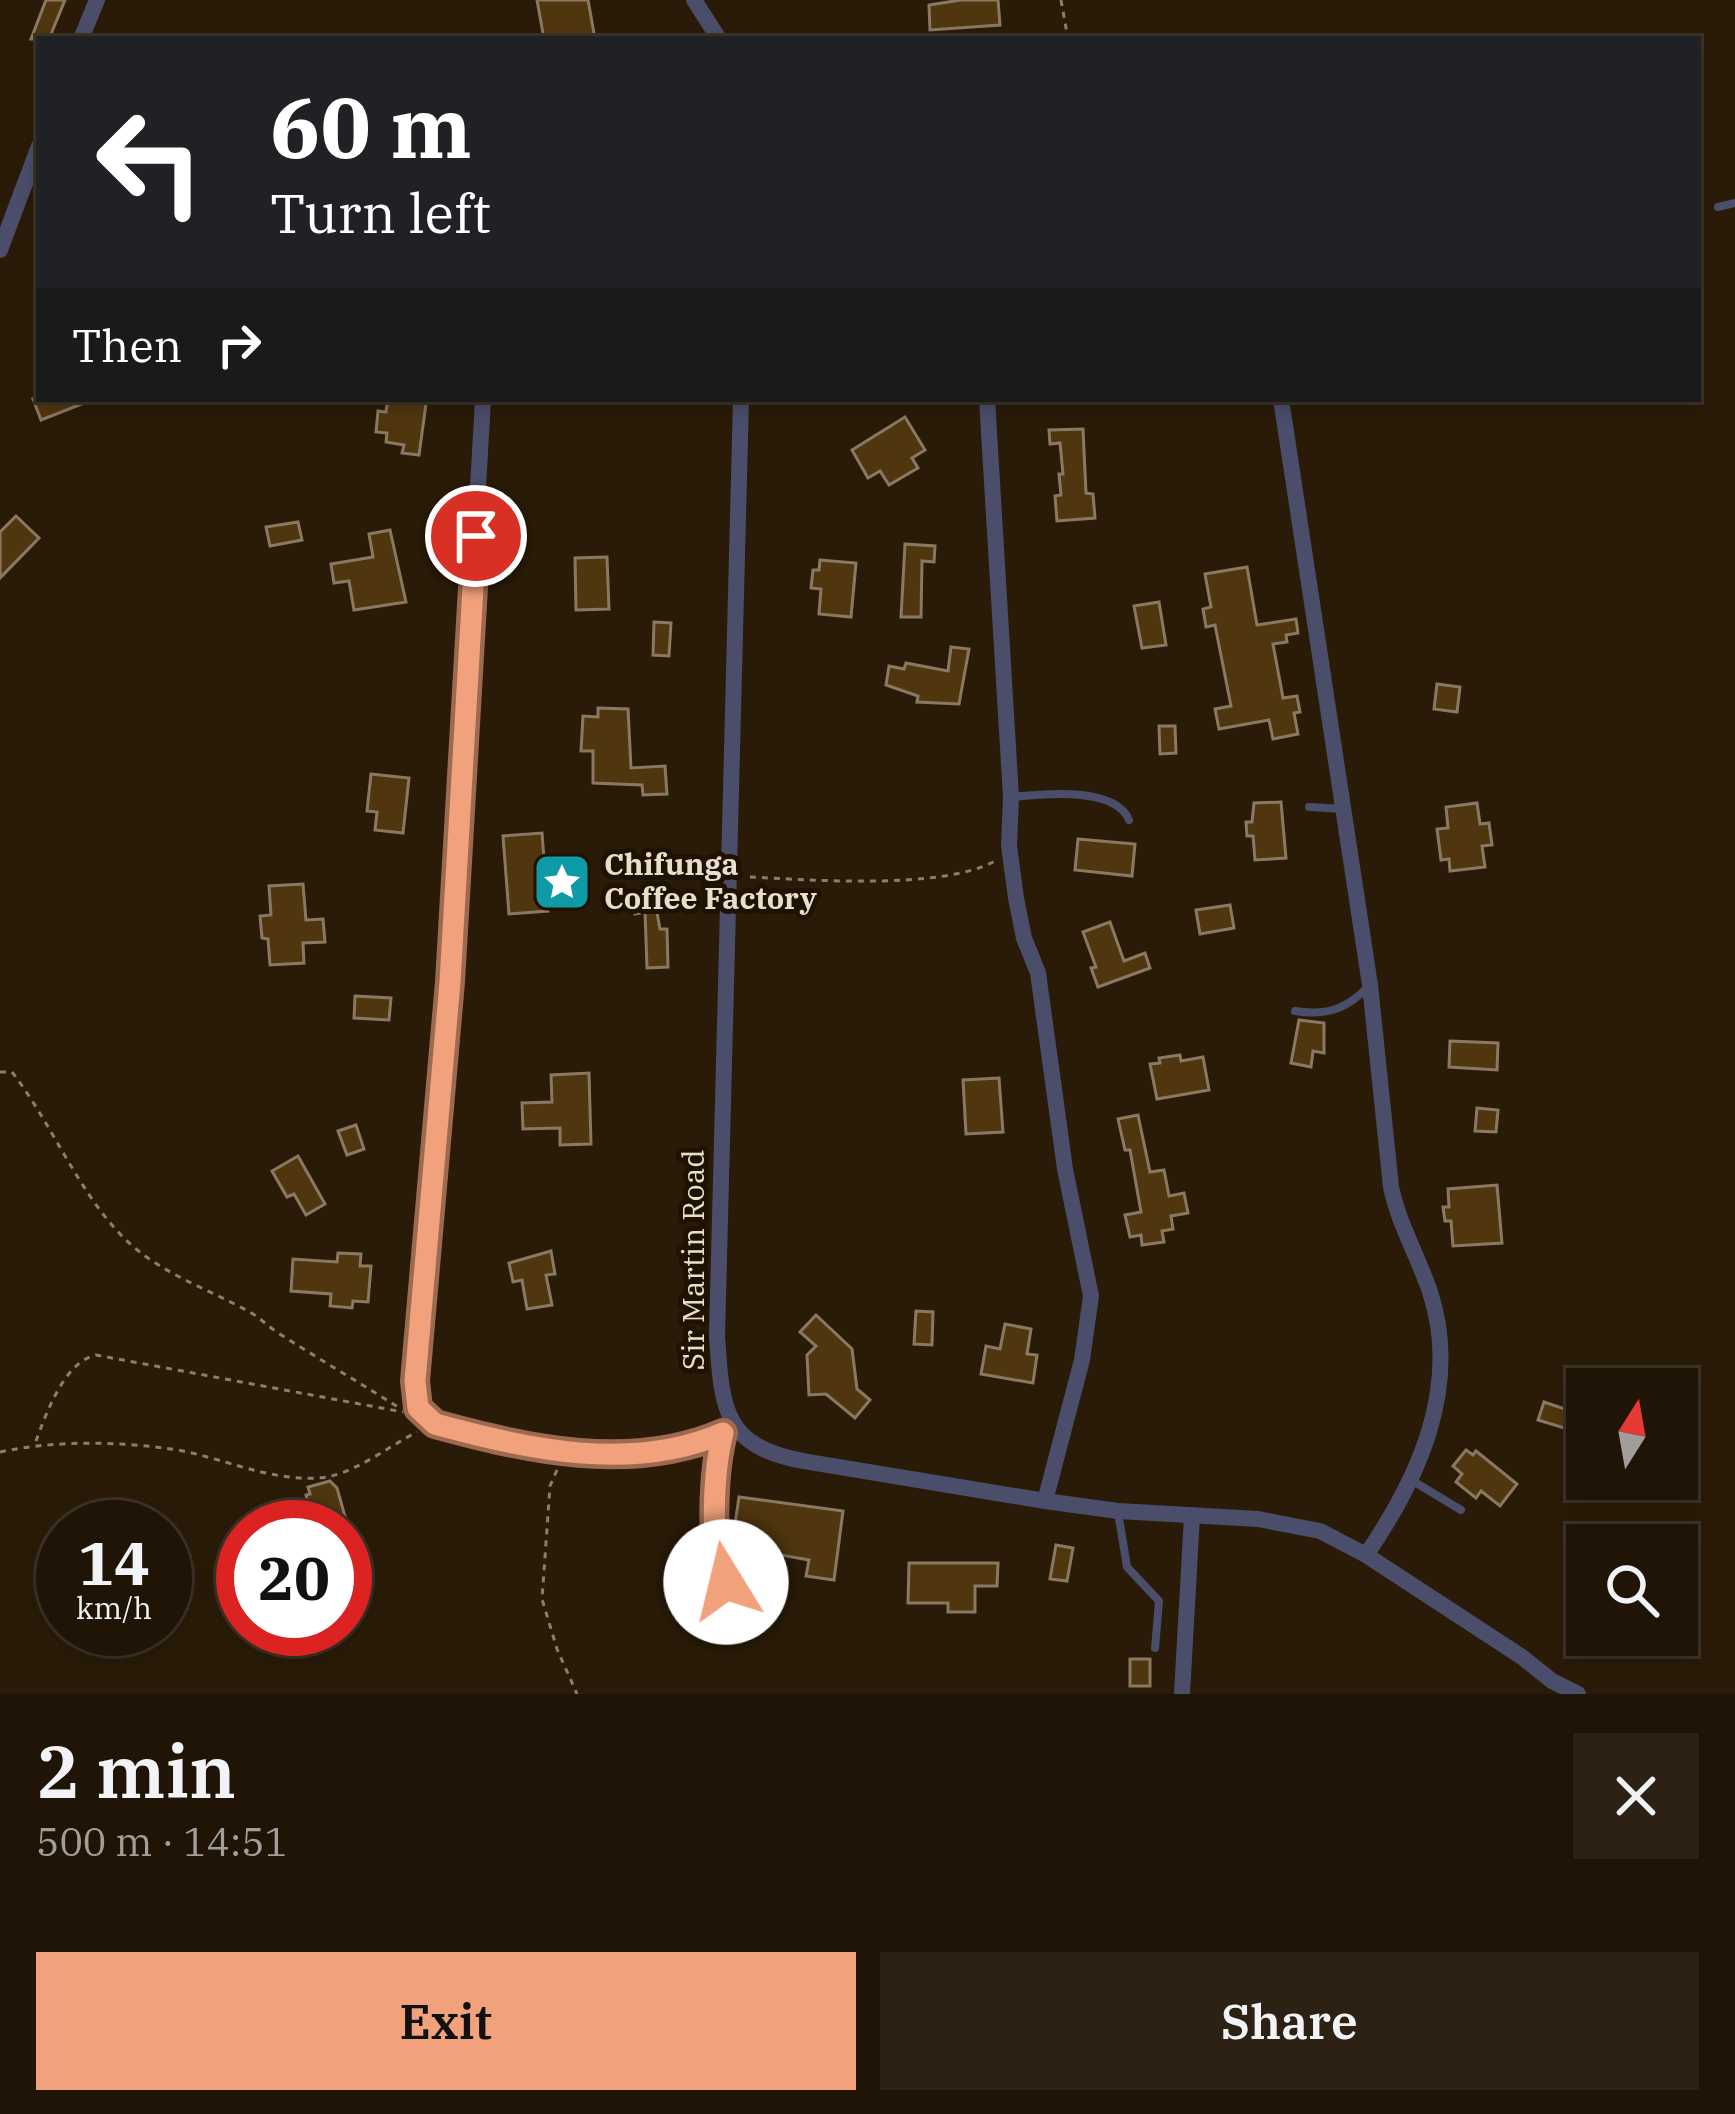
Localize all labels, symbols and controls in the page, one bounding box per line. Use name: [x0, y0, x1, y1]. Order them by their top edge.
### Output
text: 60 m: [270, 72, 472, 181]
icon: left: [72, 84, 228, 240]
text: Turn left: [270, 178, 491, 248]
icon: right: [206, 312, 272, 378]
text: Then: [72, 316, 182, 374]
pin: [425, 485, 527, 587]
icon: arrive: [443, 503, 509, 569]
place label: Chifunga Coffee Factory: [604, 844, 817, 917]
place icon: Chifunga Coffee Factory: [531, 851, 593, 913]
street label: Sir Martin Road: [673, 1149, 712, 1371]
north arrow: [1566, 1368, 1698, 1500]
map controls: [1566, 1368, 1698, 1656]
speed limit sign: 20: [216, 1500, 372, 1656]
position arrow: [663, 1519, 789, 1645]
text: 14: [78, 1523, 150, 1602]
button: search: [1566, 1524, 1698, 1656]
text: km/h: [76, 1588, 152, 1627]
text: 2 min: [36, 1724, 236, 1818]
button: close: [1573, 1733, 1699, 1859]
text: 500 m · 14:51: [36, 1816, 288, 1867]
button: Exit: [36, 1952, 856, 2090]
button: Share: [880, 1952, 1699, 2090]

